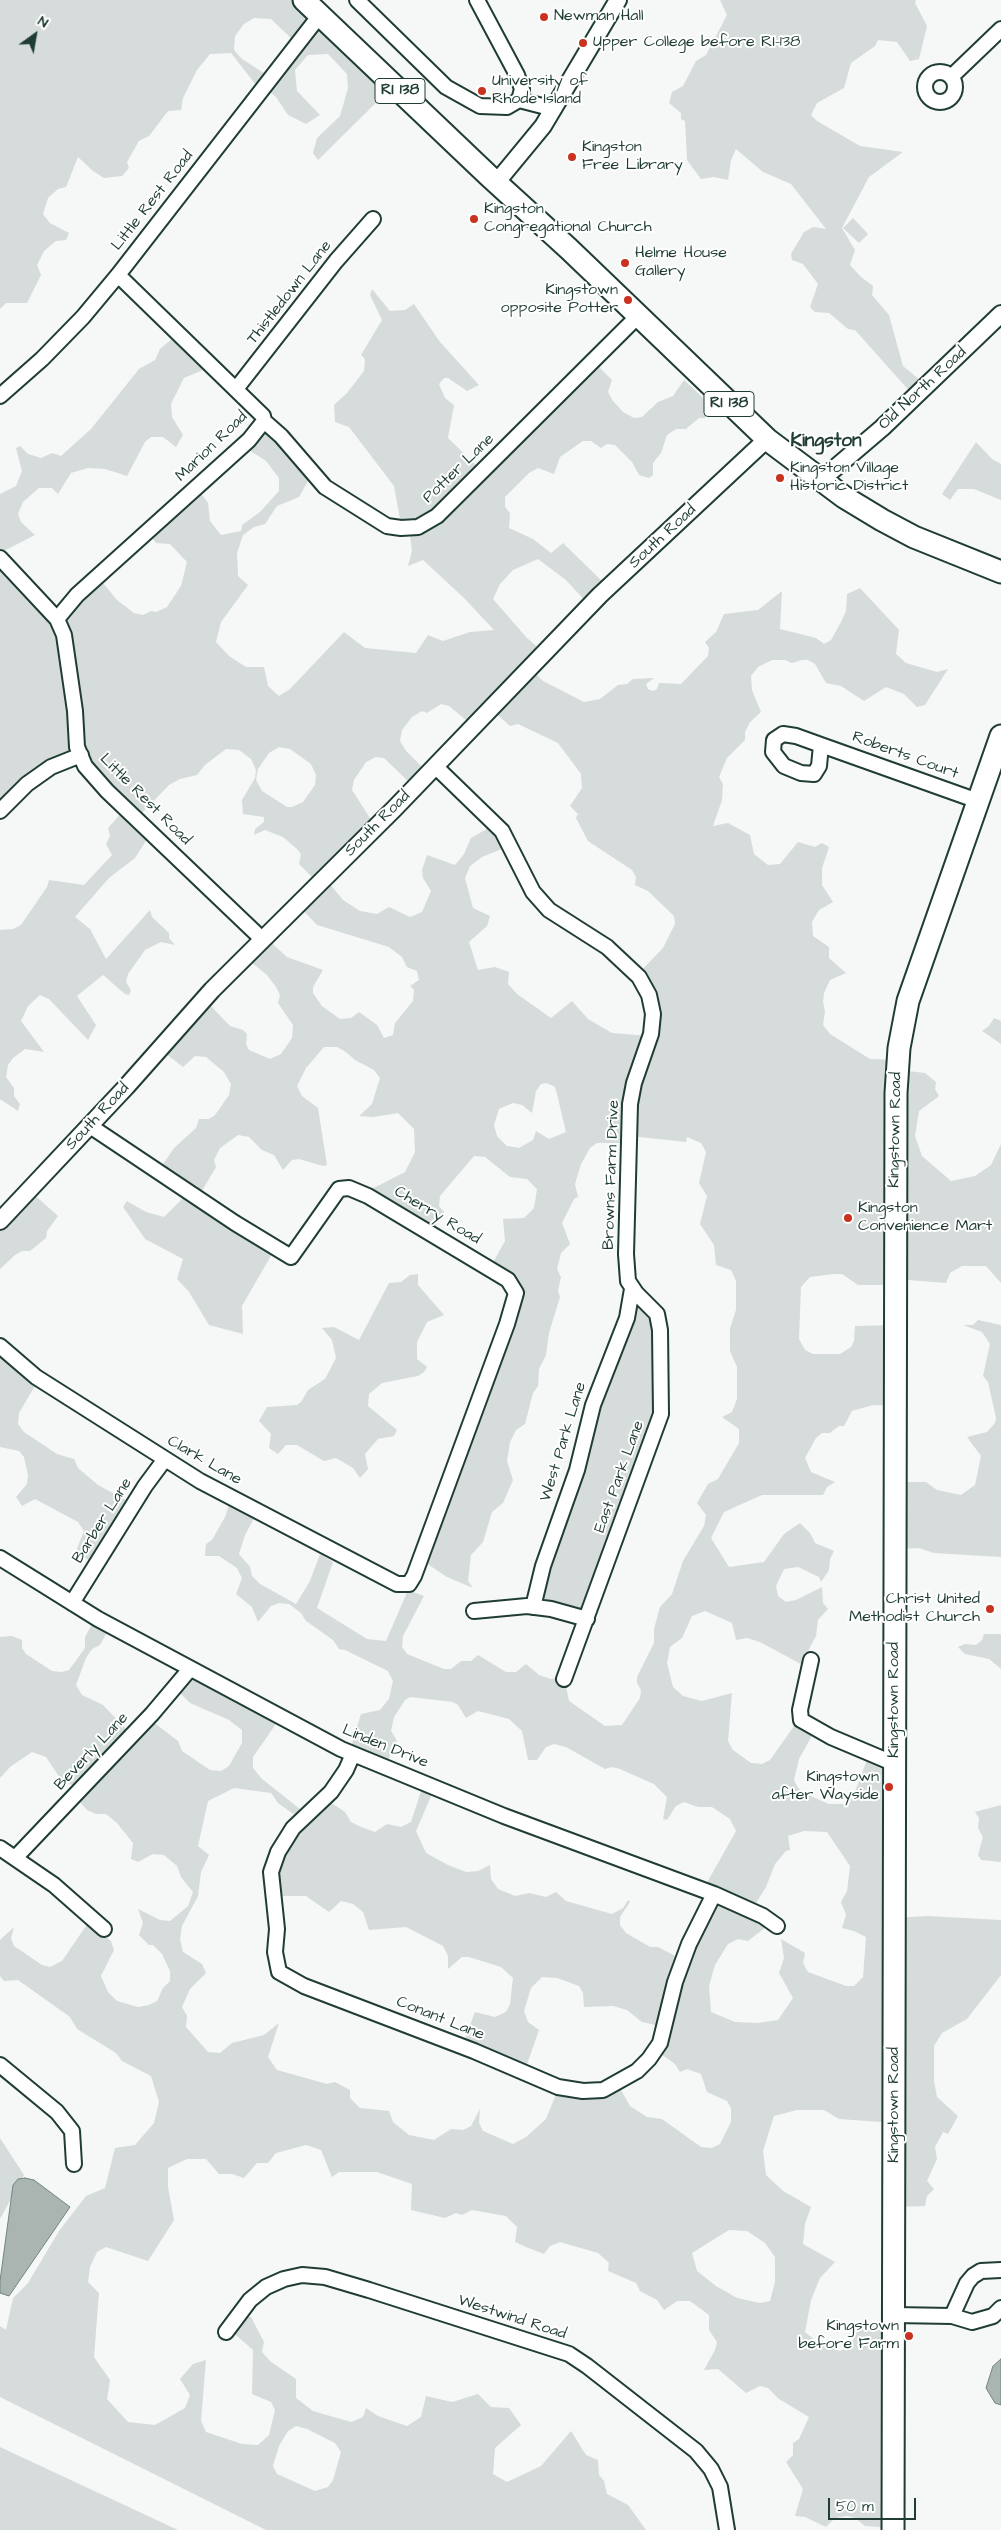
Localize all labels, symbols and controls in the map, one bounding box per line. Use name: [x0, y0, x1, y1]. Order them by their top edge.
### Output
place label: Newman Hall: [554, 7, 643, 27]
north arrow: [10, 10, 60, 60]
text: N: [34, 11, 52, 33]
marker: Newman Hall: [538, 11, 550, 23]
place label: Upper College before RI-138: [593, 33, 800, 53]
marker: Upper College before RI-138: [577, 37, 589, 49]
place label: University of Rhode Island: [492, 72, 588, 110]
road number: RI 138: [375, 78, 425, 104]
marker: University of Rhode Island: [476, 85, 488, 97]
place label: Kingston Free Library: [582, 138, 683, 176]
street label: Little Rest Road: [108, 147, 198, 255]
marker: Kingston Free Library: [566, 151, 578, 163]
place label: Kingston Congregational Church: [484, 200, 652, 238]
marker: Kingston Congregational Church: [468, 213, 480, 225]
street label: Thistledown Lane: [244, 237, 336, 349]
place label: Helme House Gallery: [635, 244, 727, 282]
marker: Helme House Gallery: [619, 257, 631, 269]
place label: Kingstown opposite Potter: [501, 281, 618, 319]
marker: Kingstown opposite Potter: [622, 294, 634, 306]
street label: Old North Road: [875, 343, 971, 435]
road number: RI 138: [704, 392, 754, 416]
street label: Marion Road: [172, 408, 252, 486]
street label: Potter Lane: [419, 430, 499, 508]
district label: Kingston: [790, 431, 862, 453]
place label: Kingston Village Historic District: [790, 459, 909, 497]
marker: Kingston Village Historic District: [774, 472, 786, 484]
street label: South Road: [625, 501, 701, 573]
street label: Roberts Court: [849, 728, 961, 784]
street label: Little Rest Road: [95, 750, 195, 850]
street label: South Road: [341, 787, 415, 861]
street label: Kingstown Road: [885, 1072, 907, 1188]
street label: South Road: [62, 1079, 134, 1155]
street label: Browns Farm Drive: [600, 1100, 624, 1250]
street label: Cherry Road: [390, 1183, 484, 1249]
place label: Kingston Convenience Mart: [858, 1199, 992, 1237]
marker: Kingston Convenience Mart: [842, 1212, 854, 1224]
street label: West Park Lane: [537, 1380, 591, 1504]
street label: East Park Lane: [591, 1418, 649, 1536]
street label: Clark Lane: [163, 1432, 245, 1490]
street label: Barber Lane: [69, 1475, 137, 1567]
place label: Christ United Methodist Church: [849, 1590, 980, 1628]
marker: Christ United Methodist Church: [984, 1603, 996, 1615]
street label: Kingstown Road: [885, 1642, 905, 1758]
street label: Beverly Lane: [51, 1709, 133, 1795]
street label: Linden Drive: [339, 1721, 431, 1773]
place label: Kingstown after Wayside: [772, 1768, 879, 1806]
marker: Kingstown after Wayside: [883, 1781, 895, 1793]
street label: Conant Lane: [393, 1993, 487, 2045]
street label: Kingstown Road: [885, 2047, 905, 2163]
street label: Westwind Road: [455, 2291, 569, 2345]
place label: Kingstown before Farm: [798, 2317, 899, 2355]
marker: Kingstown before Farm: [903, 2330, 915, 2342]
scale bar: [831, 2488, 918, 2520]
text: 50 m: [836, 2496, 874, 2517]

